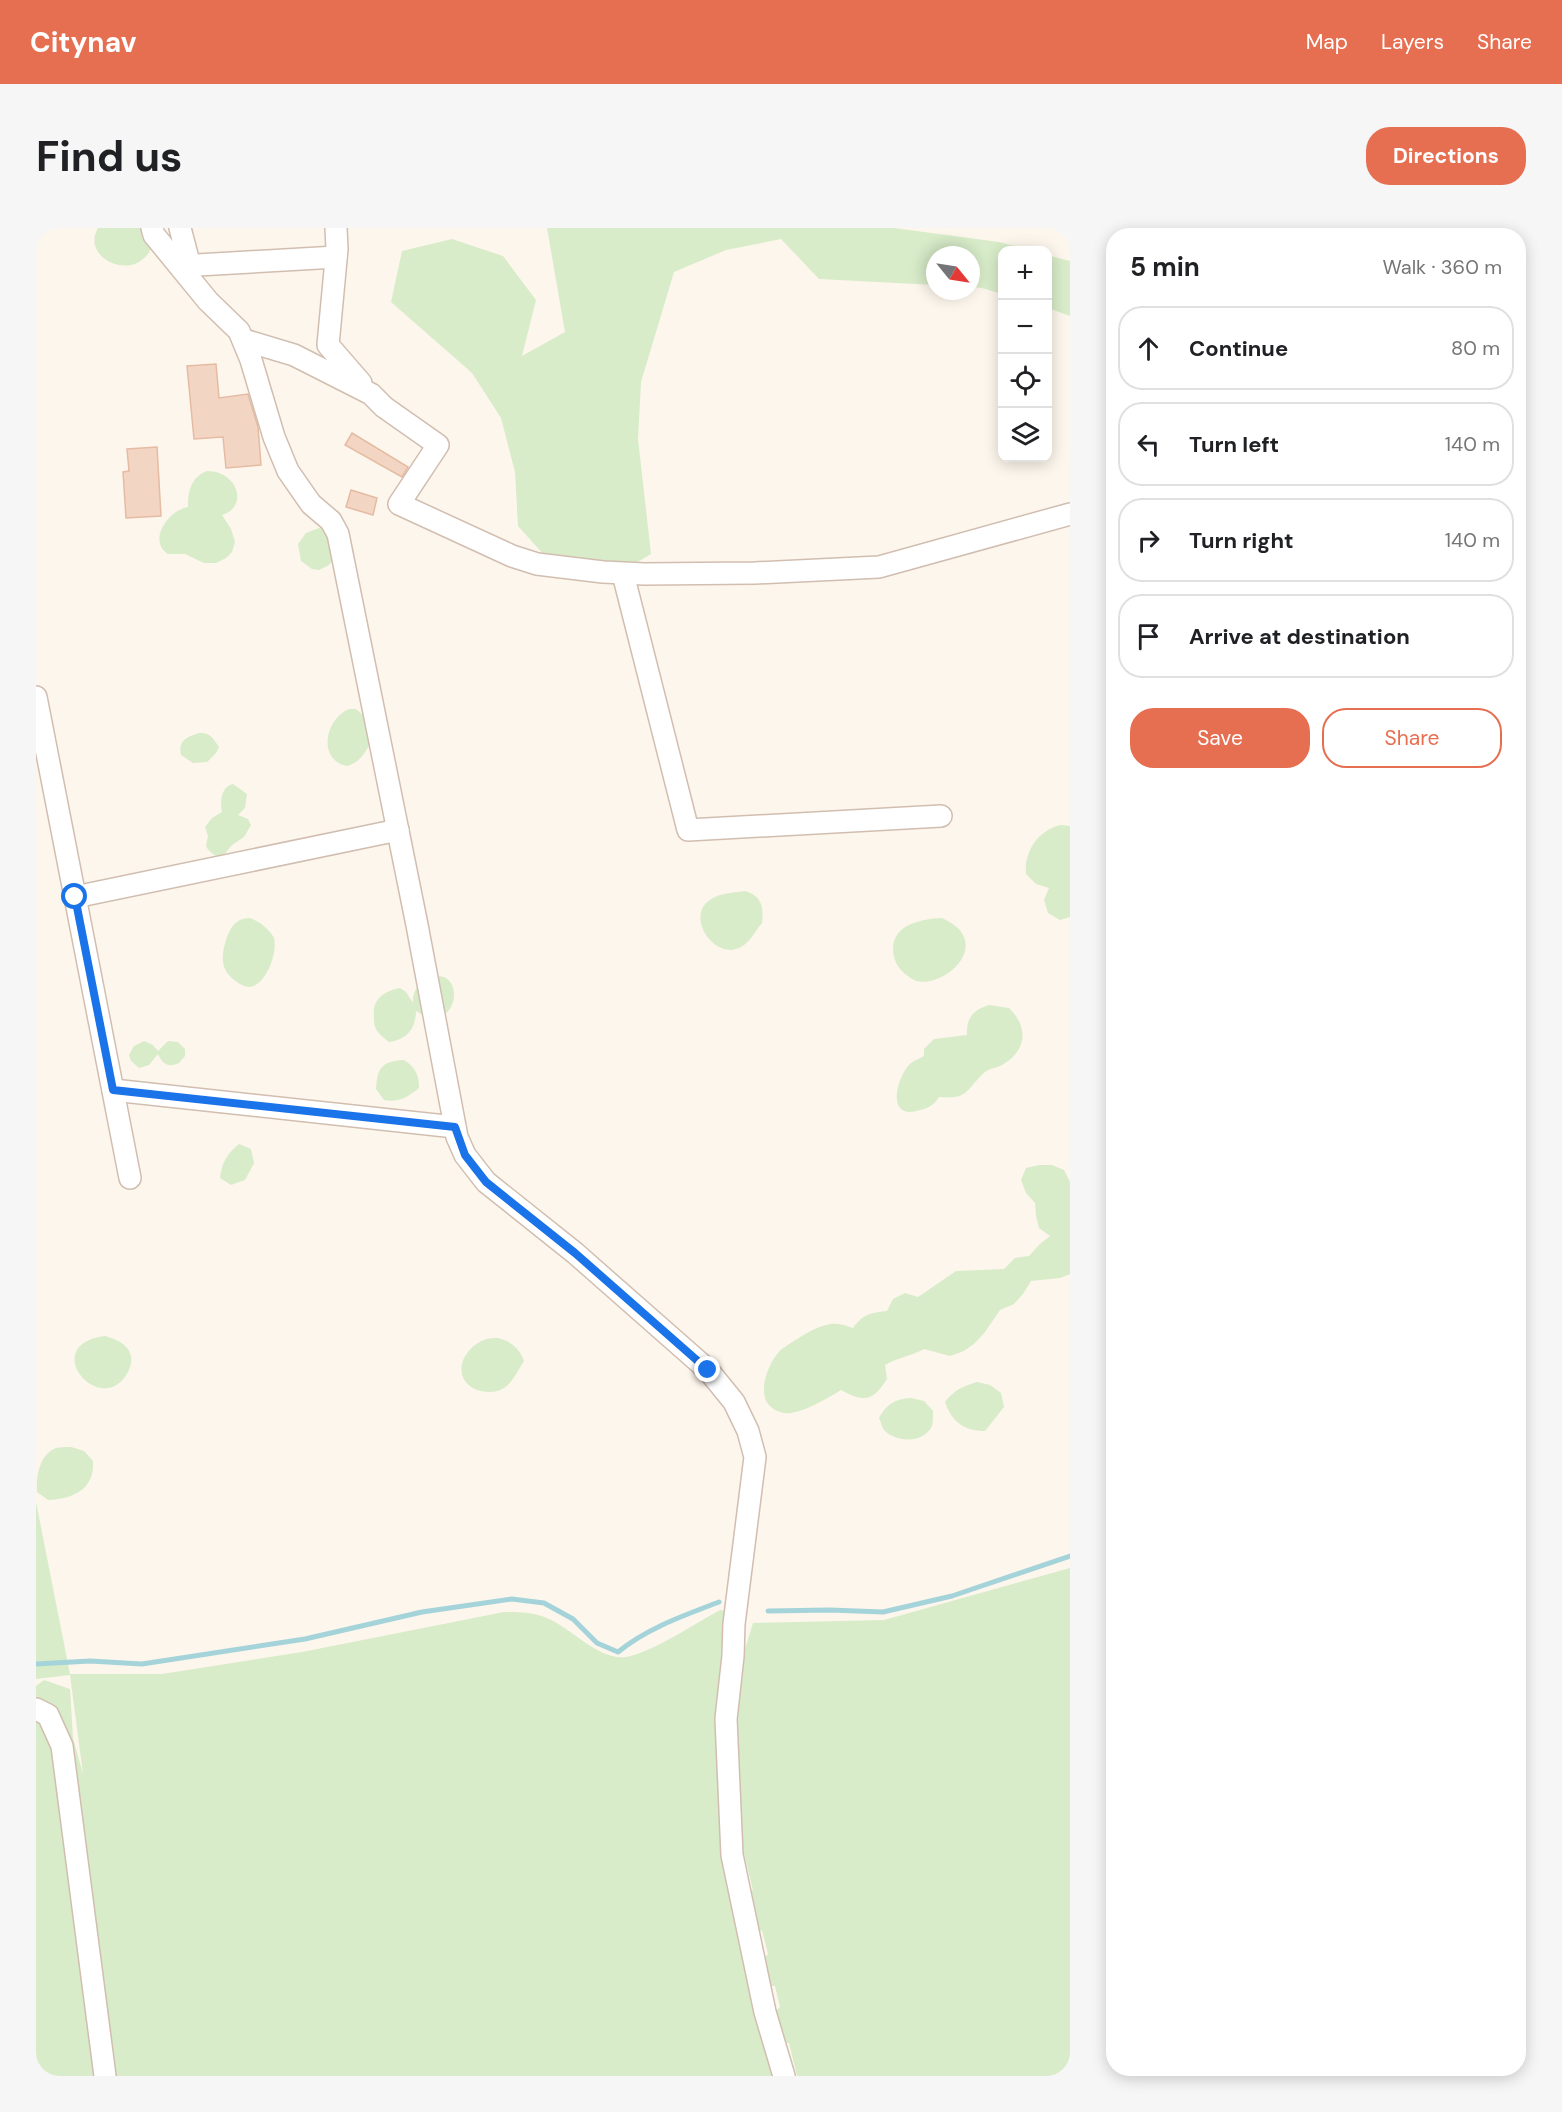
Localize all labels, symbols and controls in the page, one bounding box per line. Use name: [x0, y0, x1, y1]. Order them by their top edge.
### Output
text: Citynav: [30, 24, 136, 61]
text: Map: [1306, 28, 1348, 56]
text: Layers: [1381, 28, 1444, 56]
text: Share: [1477, 28, 1532, 56]
button: Directions: [1366, 127, 1526, 185]
text: Find us: [36, 129, 182, 184]
north arrow: [926, 246, 980, 300]
map controls: [998, 246, 1052, 462]
button: +: [998, 246, 1052, 300]
text: 5 min: [1130, 250, 1200, 284]
text: Walk · 360 m: [1382, 254, 1502, 280]
button: −: [998, 300, 1052, 354]
icon: ahead: [1132, 332, 1165, 365]
text: Continue: [1189, 334, 1288, 363]
text: 80 m: [1451, 335, 1500, 361]
button: locate: [998, 354, 1052, 408]
button: layers: [998, 408, 1052, 462]
icon: left: [1132, 428, 1165, 461]
text: Turn left: [1189, 430, 1279, 459]
text: 140 m: [1445, 431, 1500, 457]
icon: right: [1132, 524, 1165, 557]
text: Turn right: [1189, 526, 1294, 555]
text: 140 m: [1445, 527, 1500, 553]
icon: arrive: [1132, 620, 1165, 653]
text: Arrive at destination: [1189, 622, 1410, 651]
button: Save: [1130, 708, 1310, 768]
button: Share: [1322, 708, 1502, 768]
route start: [61, 883, 87, 909]
route end: [694, 1356, 720, 1382]

